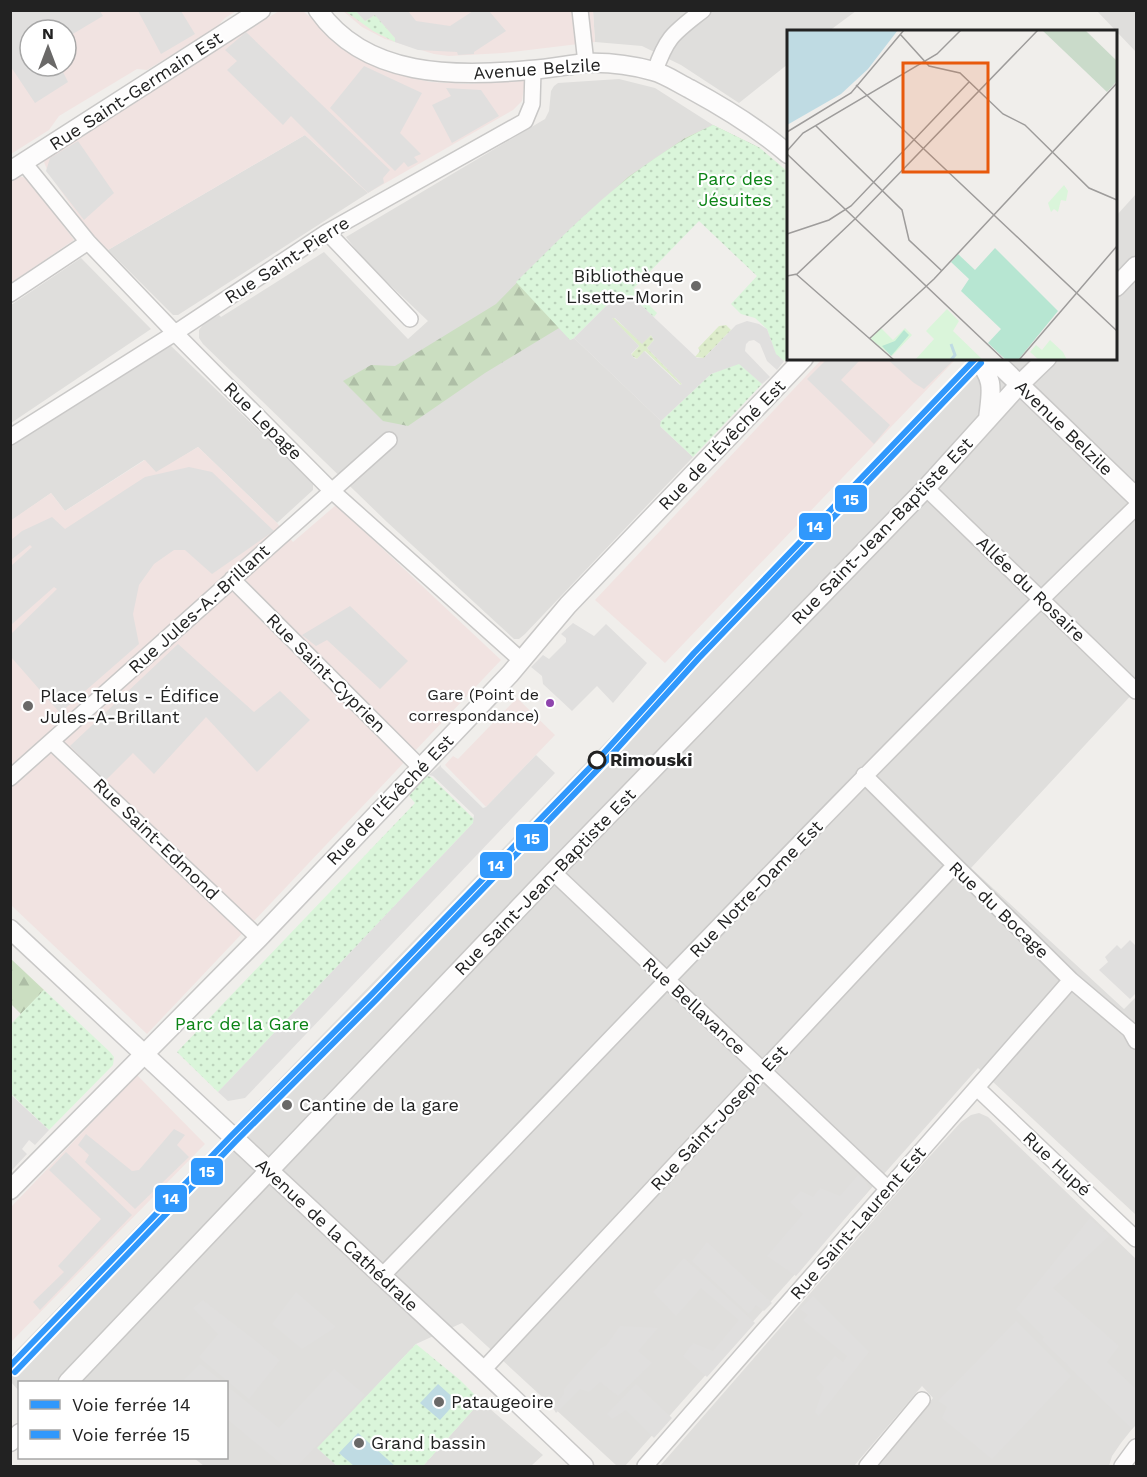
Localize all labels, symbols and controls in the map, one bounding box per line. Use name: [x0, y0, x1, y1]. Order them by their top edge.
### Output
north arrow: [18, 18, 78, 78]
text: N: [42, 24, 54, 43]
street label: Rue Saint-Germain Est: [45, 27, 227, 154]
inset map: [787, 30, 1117, 360]
street label: Avenue Belzile: [473, 54, 601, 83]
park label: Parc des Jésuites: [697, 168, 773, 210]
street label: Rue Saint-Pierre: [221, 212, 353, 308]
place label: Bibliothèque Lisette-Morin: [566, 265, 684, 307]
marker: Bibliothèque Lisette-Morin: [689, 279, 703, 293]
street label: Rue de l'Évêché Est: [654, 375, 790, 514]
street label: Avenue Belzile: [1011, 376, 1118, 480]
street label: Rue Lepage: [220, 377, 307, 464]
street label: Rue Saint-Jean-Baptiste Est: [787, 433, 977, 628]
line badge: 15: [834, 484, 868, 513]
text: 15: [843, 490, 859, 509]
line badge: 14: [798, 512, 832, 541]
text: 14: [806, 517, 824, 536]
street label: Allée du Rosaire: [973, 532, 1090, 646]
street label: Rue Jules-A.-Brillant: [124, 540, 274, 677]
street label: Rue Saint-Cyprien: [262, 609, 390, 737]
place label: Place Telus - Édifice Jules-A-Brillant: [40, 685, 219, 727]
place label: Gare (Point de correspondance): [408, 685, 539, 725]
marker: Gare (Point de correspondance): [544, 697, 556, 709]
marker: Place Telus - Édifice Jules-A-Brillant: [21, 699, 35, 713]
street label: Rue de l'Évêché Est: [322, 730, 458, 869]
place label: Rimouski: [610, 749, 693, 770]
marker: Rimouski: [588, 751, 606, 769]
street label: Rue Saint-Edmond: [89, 773, 223, 904]
street label: Rue Saint-Jean-Baptiste Est: [450, 784, 640, 979]
street label: Rue Notre-Dame Est: [685, 815, 827, 962]
line badge: 15: [515, 823, 549, 852]
text: 15: [524, 829, 540, 848]
line badge: 14: [479, 851, 513, 879]
text: 14: [487, 856, 505, 875]
street label: Rue du Bocage: [945, 857, 1054, 963]
street label: Rue Bellavance: [638, 952, 750, 1059]
park label: Parc de la Gare: [175, 1013, 309, 1034]
street label: Rue Saint-Joseph Est: [646, 1040, 792, 1195]
place label: Cantine de la gare: [299, 1094, 459, 1115]
marker: Cantine de la gare: [280, 1098, 294, 1112]
street label: Rue Hupé: [1019, 1127, 1096, 1200]
street label: Rue Saint-Laurent Est: [785, 1141, 930, 1304]
street label: Avenue de la Cathédrale: [252, 1154, 423, 1316]
line badge: 15: [190, 1157, 224, 1186]
text: 15: [199, 1162, 215, 1181]
line badge: 14: [154, 1184, 188, 1213]
text: 14: [162, 1189, 180, 1208]
legend: [18, 1381, 228, 1459]
place label: Pataugeoire: [451, 1391, 554, 1412]
text: Voie ferrée 14: [72, 1394, 191, 1415]
marker: Pataugeoire: [432, 1395, 446, 1409]
text: Voie ferrée 15: [72, 1424, 190, 1445]
place label: Grand bassin: [371, 1432, 486, 1453]
marker: Grand bassin: [352, 1436, 366, 1450]

